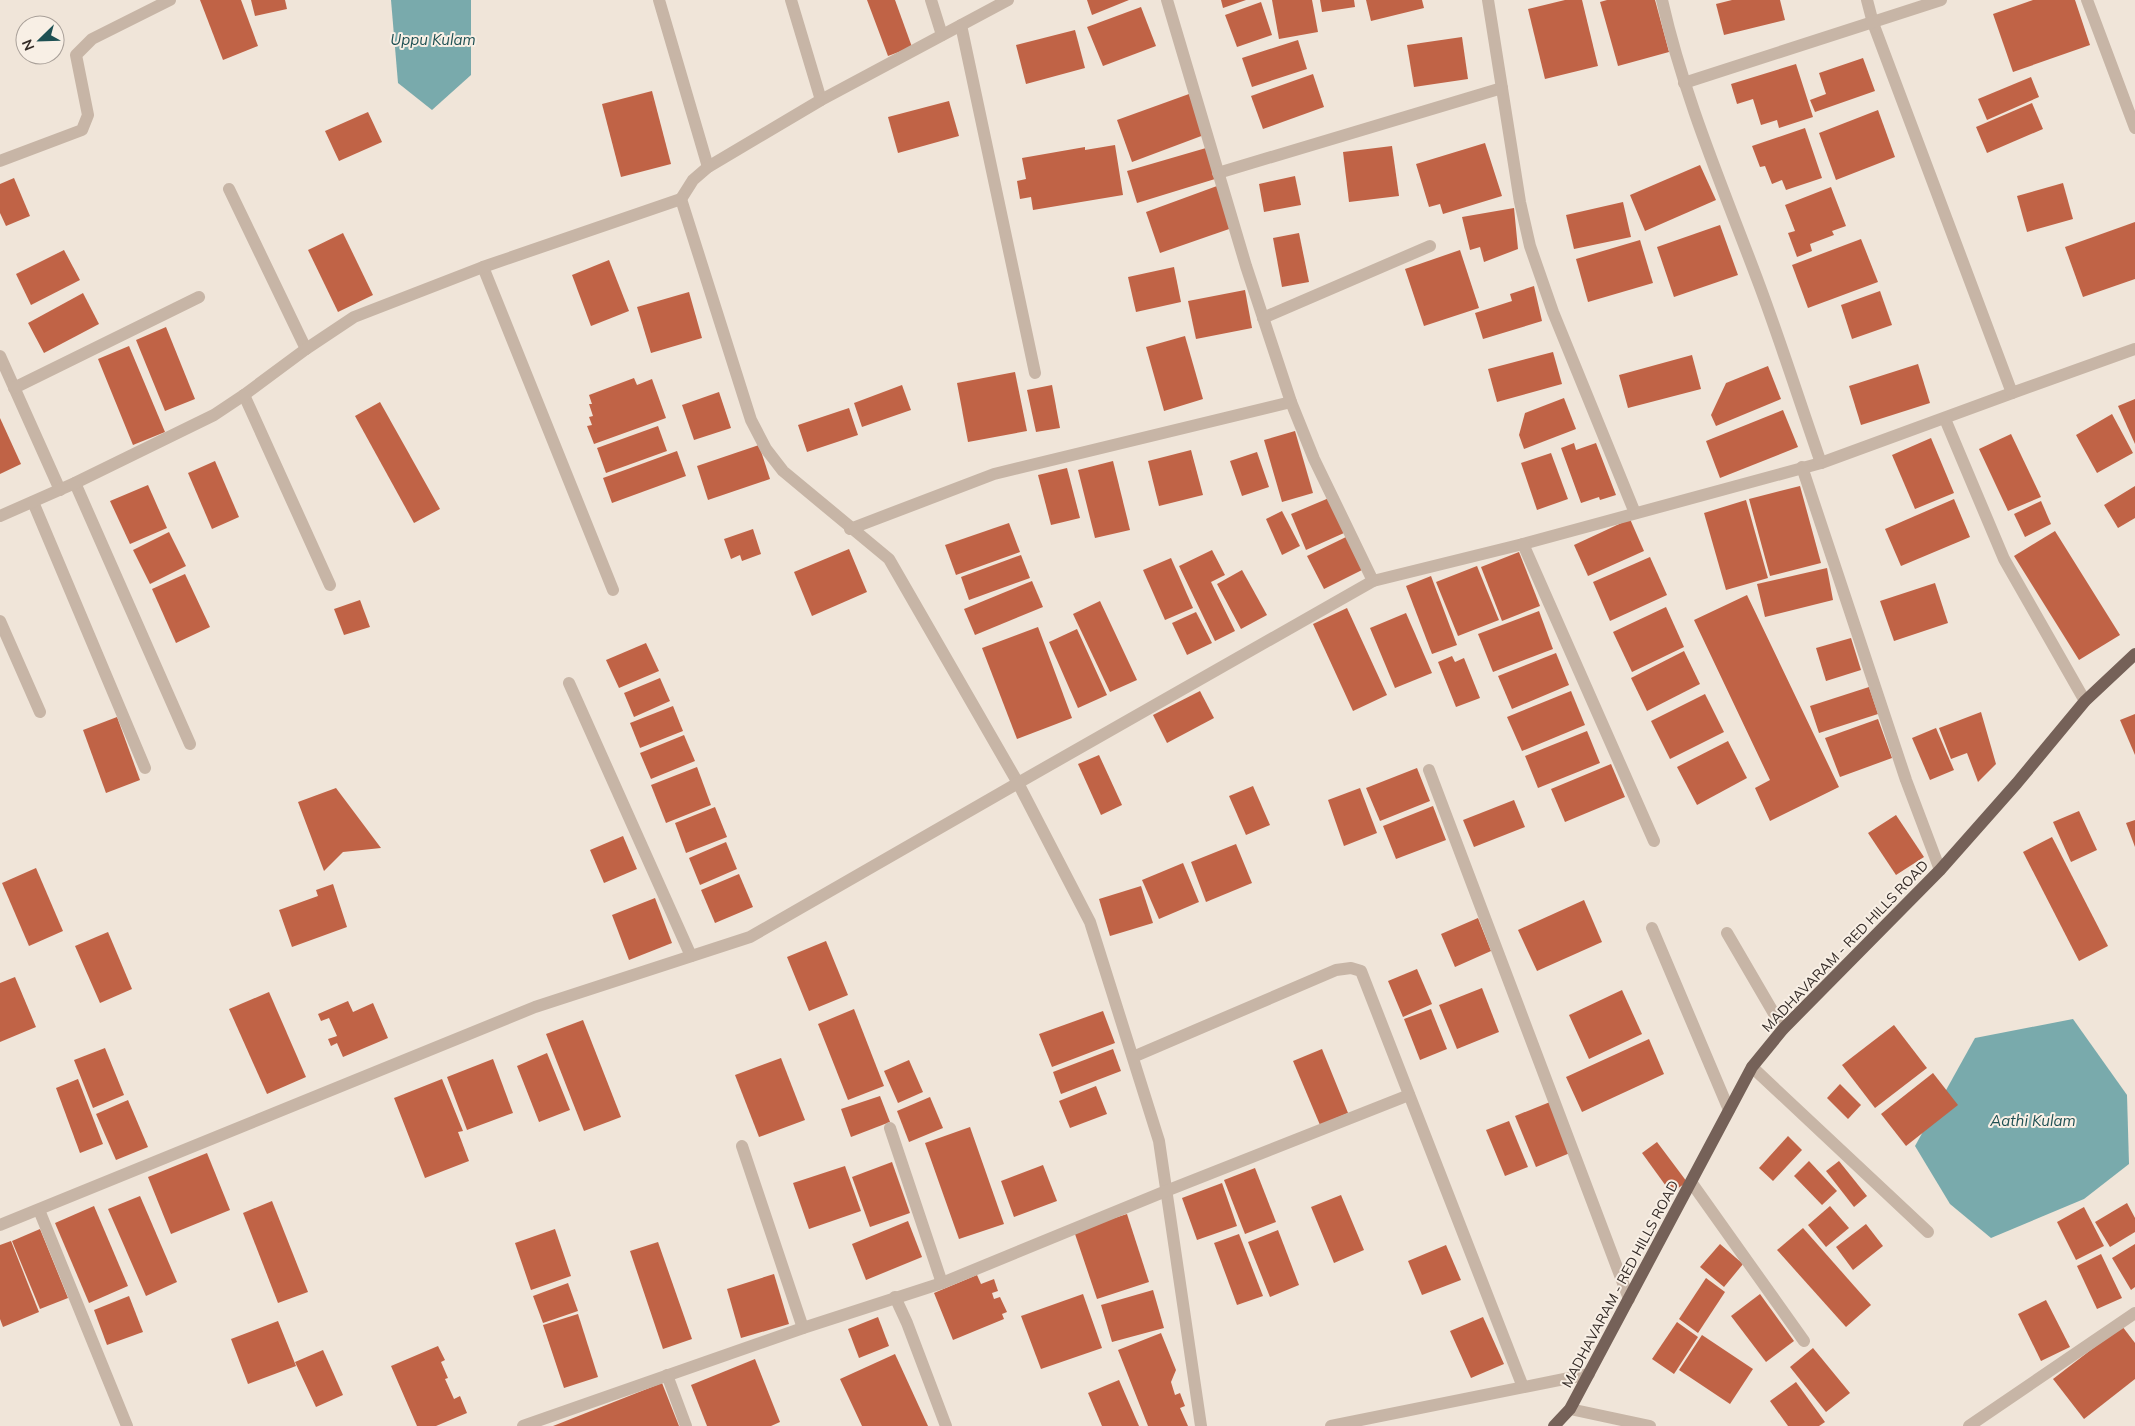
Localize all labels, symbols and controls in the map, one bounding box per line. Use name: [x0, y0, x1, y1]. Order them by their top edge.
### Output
north arrow: [15, 15, 65, 65]
water label: Uppu Kulam: [390, 30, 476, 49]
text: N: [18, 37, 38, 53]
street label: MADHAVARAM - RED HILLS ROAD: [1758, 856, 1932, 1036]
water label: Aathi Kulam: [1989, 1111, 2076, 1130]
street label: MADHAVARAM - RED HILLS ROAD: [1558, 1177, 1682, 1391]

